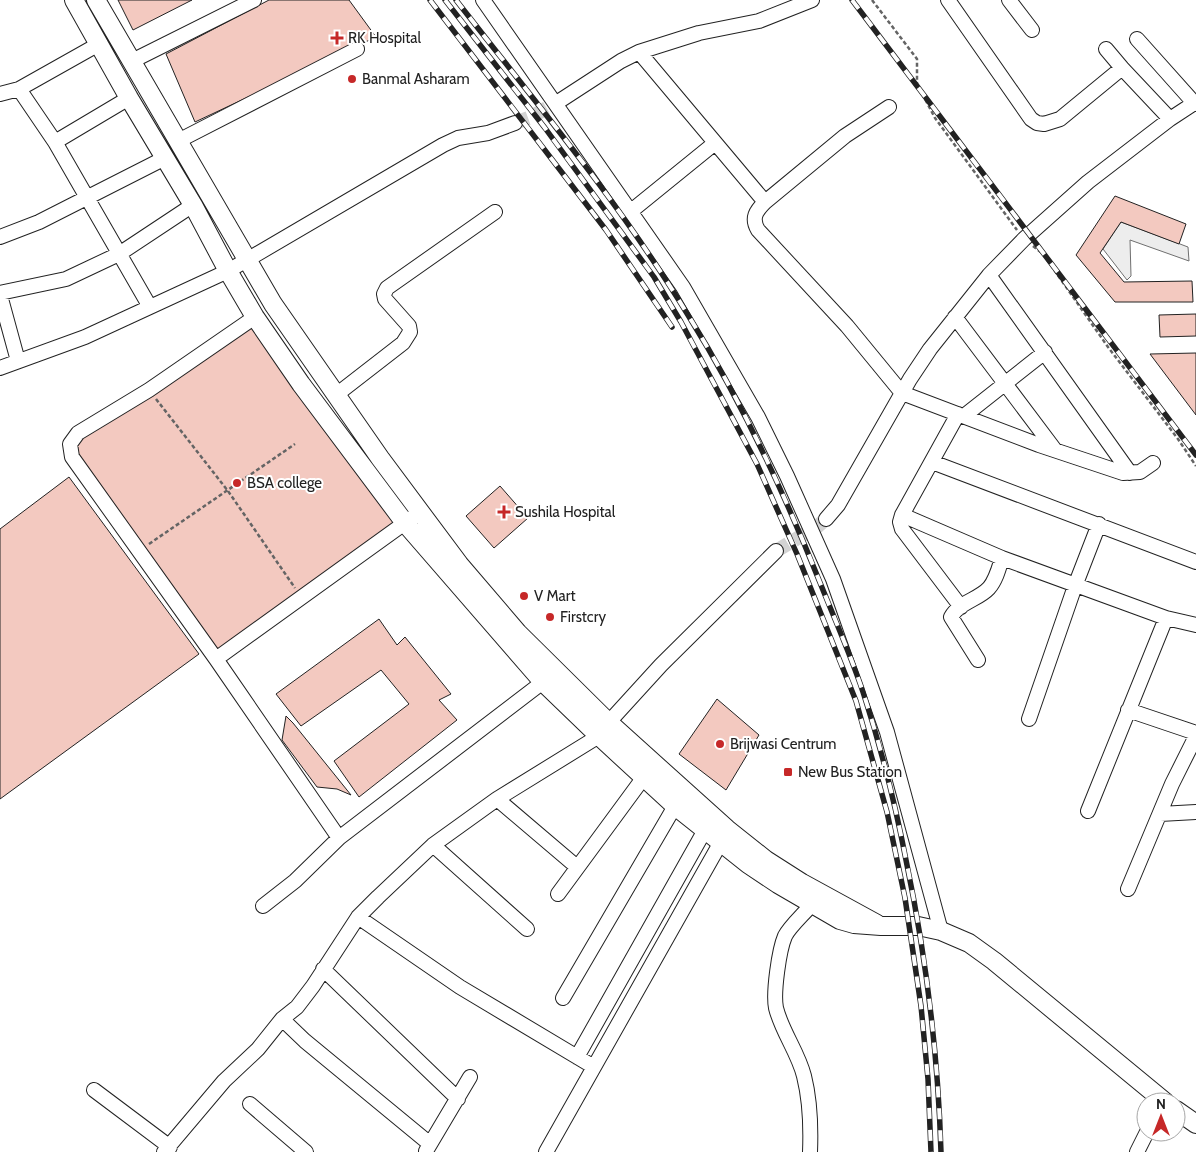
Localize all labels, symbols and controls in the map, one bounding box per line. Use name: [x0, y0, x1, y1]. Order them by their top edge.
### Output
place label: RK Hospital: [348, 29, 422, 47]
marker: RK Hospital: [330, 31, 344, 45]
place label: Banmal Asharam: [362, 70, 470, 88]
marker: Banmal Asharam: [346, 73, 358, 85]
place label: BSA college: [247, 474, 322, 492]
marker: BSA college: [231, 477, 243, 489]
place label: Sushila Hospital: [515, 503, 616, 521]
marker: Sushila Hospital: [497, 505, 511, 519]
place label: V Mart: [534, 587, 576, 605]
marker: V Mart: [518, 590, 530, 602]
place label: Firstcry: [560, 608, 606, 626]
marker: Firstcry: [544, 611, 556, 623]
place label: Brijwasi Centrum: [730, 735, 837, 753]
marker: Brijwasi Centrum: [714, 738, 726, 750]
place label: New Bus Station: [798, 763, 902, 781]
marker: New Bus Station: [782, 766, 794, 778]
north arrow: [1136, 1092, 1186, 1142]
text: N: [1156, 1095, 1166, 1113]

